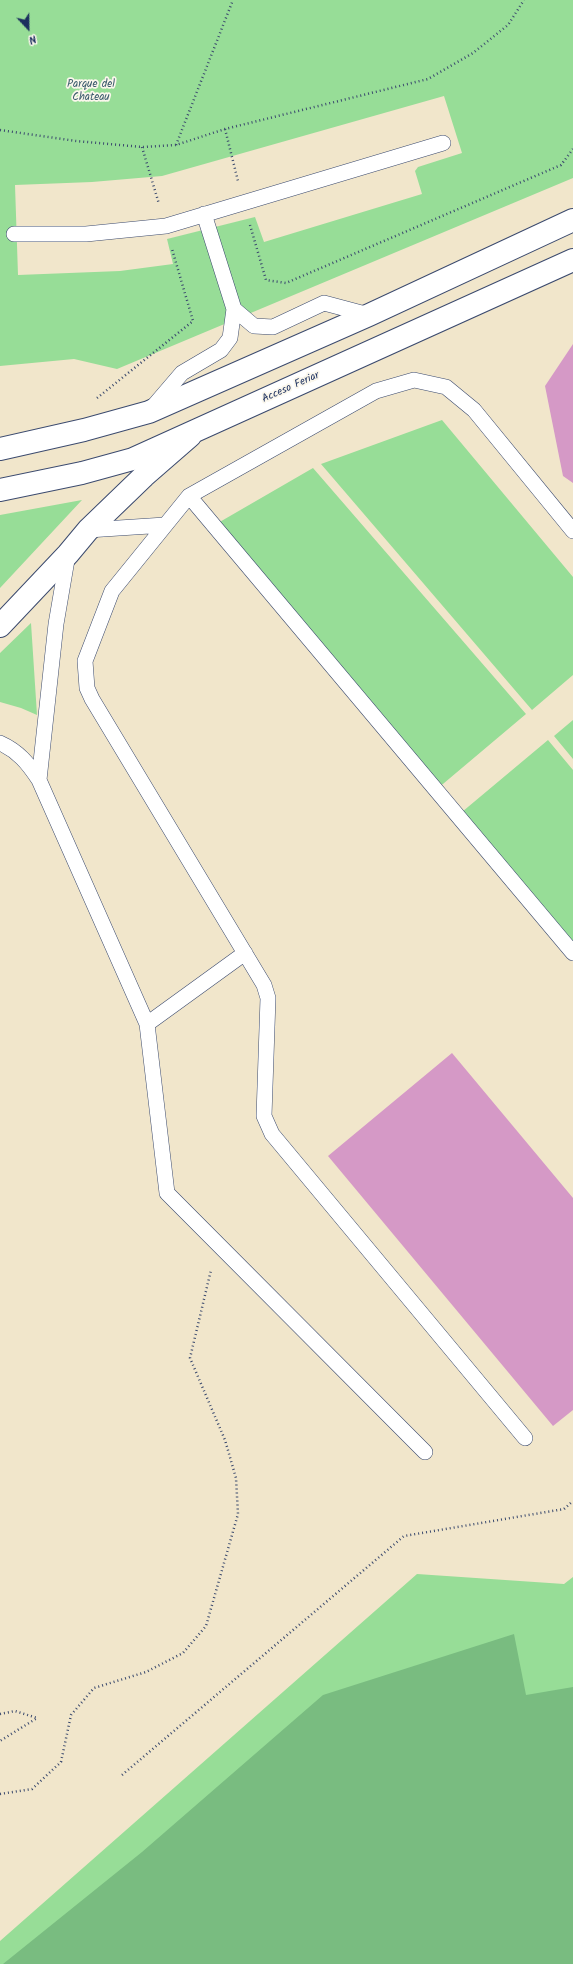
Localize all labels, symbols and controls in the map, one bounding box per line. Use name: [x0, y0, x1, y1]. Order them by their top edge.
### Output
north arrow: [8, 8, 48, 48]
text: N: [26, 29, 39, 49]
park label: Parque del Chateau: [67, 78, 115, 104]
street label: Acceso Feriar: [260, 370, 322, 406]

